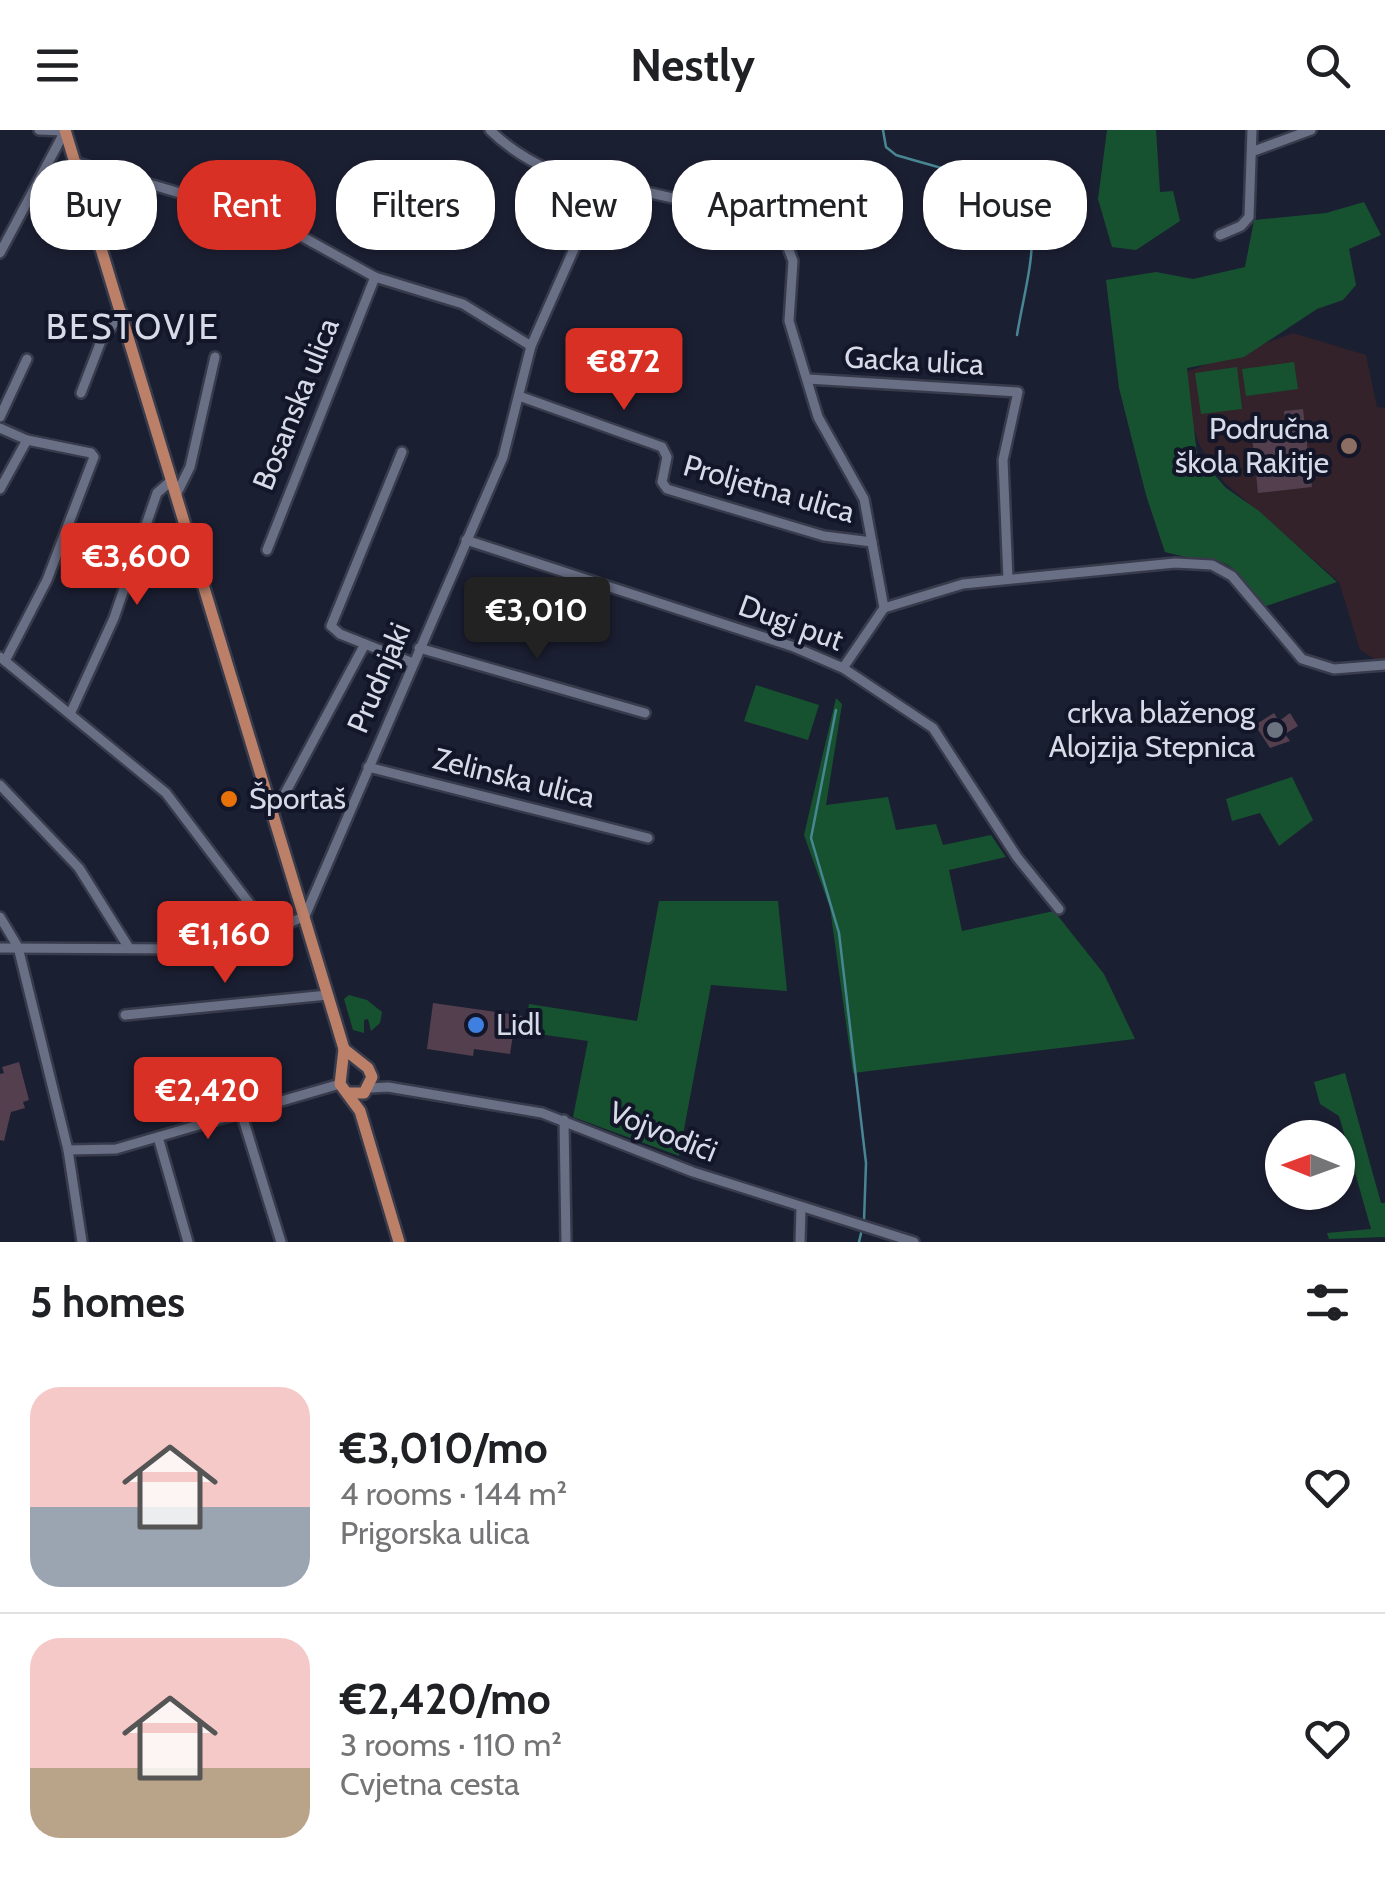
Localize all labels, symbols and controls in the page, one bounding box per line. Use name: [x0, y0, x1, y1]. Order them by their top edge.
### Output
icon: menu: [30, 38, 85, 93]
text: Nestly: [630, 38, 755, 92]
icon: search: [1300, 38, 1355, 93]
chip: Buy: [30, 160, 157, 250]
chip: Rent: [177, 160, 316, 250]
chip: Filters: [336, 160, 495, 250]
chip: New: [515, 160, 652, 250]
chip: Apartment: [672, 160, 903, 250]
chip: House: [923, 160, 1087, 250]
district label: BESTOVJE: [46, 305, 220, 348]
street label: Bosanska ulica: [244, 312, 347, 495]
pin: €872: [565, 328, 683, 413]
street label: Gacka ulica: [843, 338, 985, 383]
text: €872: [587, 341, 661, 380]
place label: Područna škola Rakitje: [1175, 410, 1330, 481]
marker: Područna škola Rakitje: [1338, 435, 1360, 457]
street label: Proljetna ulica: [679, 446, 860, 531]
pin: €3,600: [56, 523, 218, 608]
text: €3,600: [83, 536, 191, 575]
pin: €3,010: [456, 577, 618, 662]
street label: Dugi put: [734, 587, 848, 658]
text: €3,010: [486, 590, 588, 629]
street label: Prudnjaki: [339, 617, 418, 738]
place label: crkva blaženog Alojzija Stepnica: [1049, 694, 1256, 765]
marker: crkva blaženog Alojzija Stepnica: [1264, 719, 1286, 741]
street label: Zelinska ulica: [429, 740, 599, 816]
place label: Športaš: [249, 780, 346, 817]
marker: Športaš: [218, 788, 240, 810]
pin: €1,160: [144, 901, 306, 986]
text: €1,160: [179, 914, 271, 953]
place label: Lidl: [496, 1006, 541, 1043]
marker: Lidl: [465, 1014, 487, 1036]
pin: €2,420: [127, 1057, 289, 1142]
text: €2,420: [156, 1070, 260, 1109]
street label: Vojvodići: [604, 1093, 723, 1170]
north arrow: [1265, 1120, 1355, 1210]
map controls: [1265, 1120, 1355, 1210]
icon: filters: [1300, 1275, 1355, 1330]
text: 5 homes: [30, 1276, 185, 1328]
text: €3,010/mo: [340, 1422, 548, 1474]
icon: home: [110, 1427, 230, 1547]
icon: heart: [1300, 1460, 1355, 1515]
text: 4 rooms · 144 m²: [340, 1474, 567, 1513]
text: Prigorska ulica: [340, 1513, 530, 1552]
text: €2,420/mo: [340, 1673, 551, 1725]
icon: home: [110, 1678, 230, 1798]
icon: heart: [1300, 1711, 1355, 1766]
text: 3 rooms · 110 m²: [340, 1725, 562, 1764]
text: Cvjetna cesta: [340, 1764, 520, 1803]

